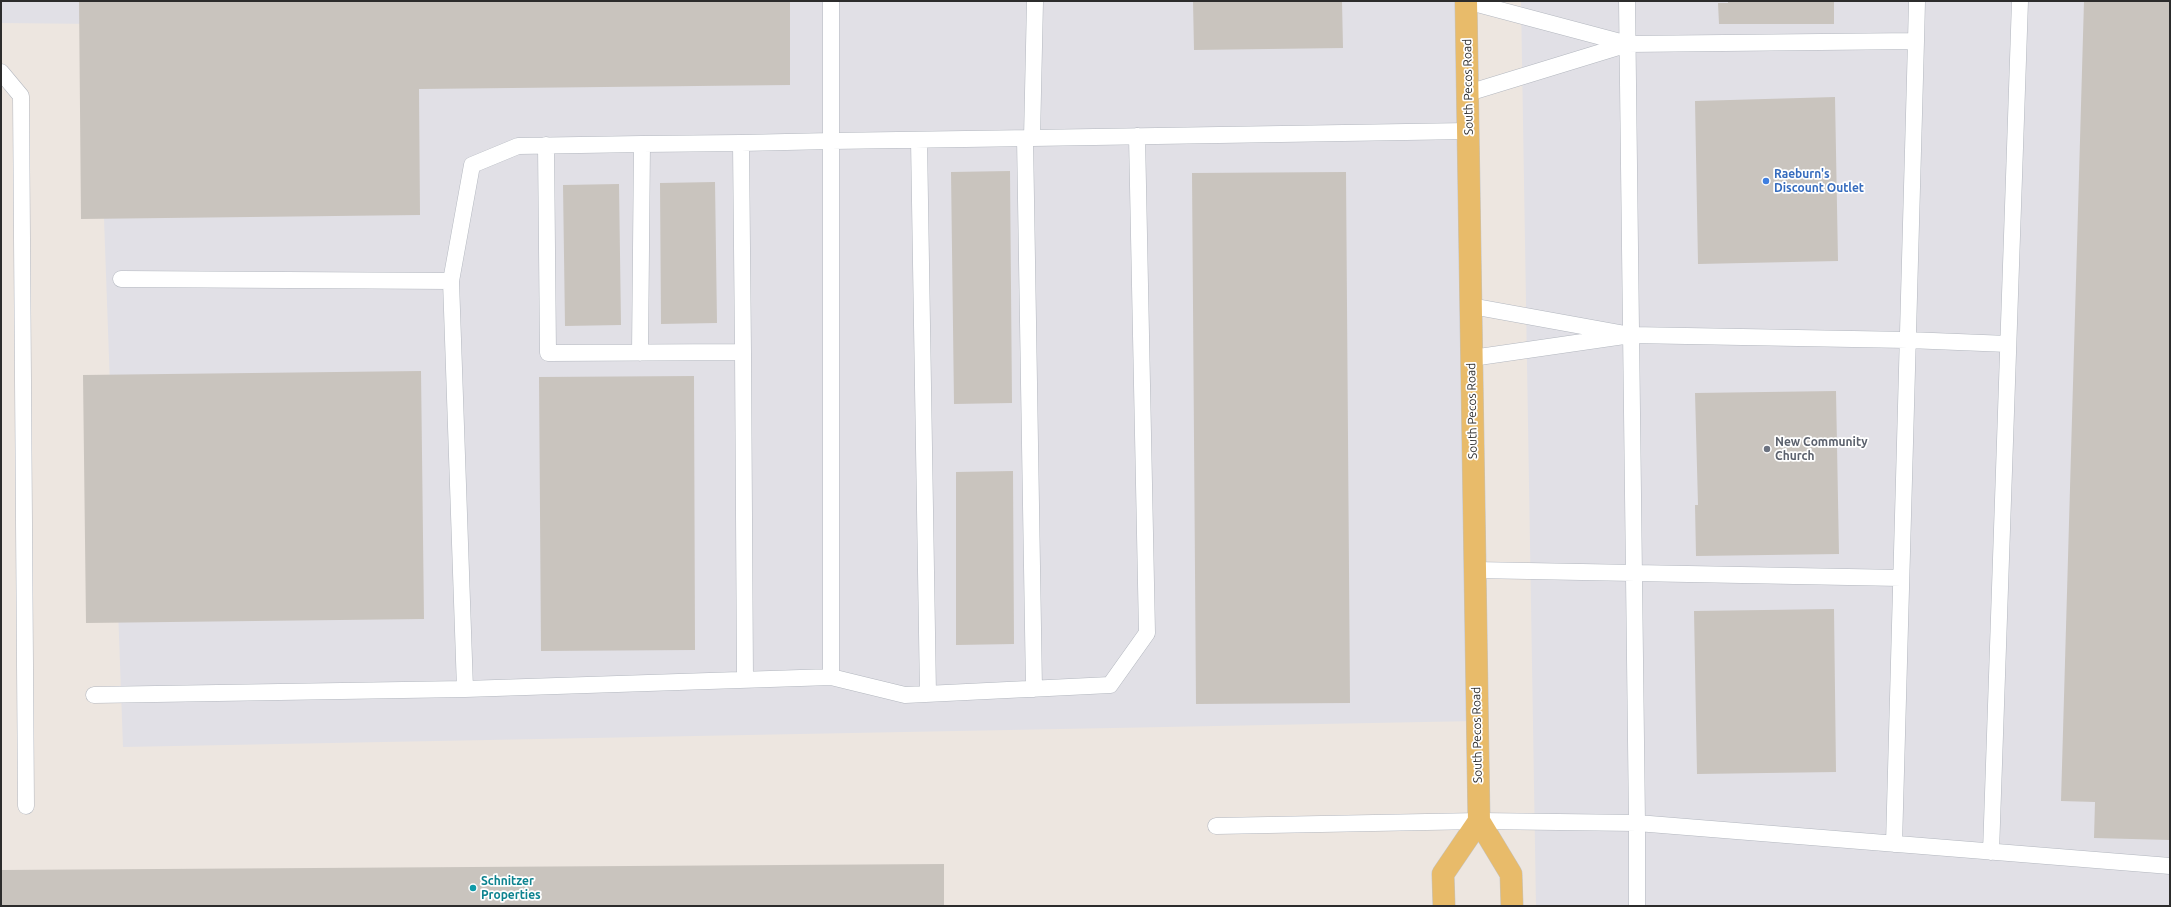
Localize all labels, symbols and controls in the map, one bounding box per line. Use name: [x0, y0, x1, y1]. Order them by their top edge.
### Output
street label: South Pecos Road: [1460, 39, 1476, 135]
place label: Raeburn's Discount Outlet: [1774, 167, 1864, 195]
marker: Raeburn's Discount Outlet: [1761, 176, 1771, 186]
street label: South Pecos Road: [1464, 363, 1480, 459]
place label: New Community Church: [1775, 435, 1868, 463]
marker: New Community Church: [1762, 444, 1772, 454]
street label: South Pecos Road: [1469, 687, 1485, 783]
place label: Schnitzer Properties: [481, 874, 541, 902]
marker: Schnitzer Properties: [468, 883, 478, 893]

